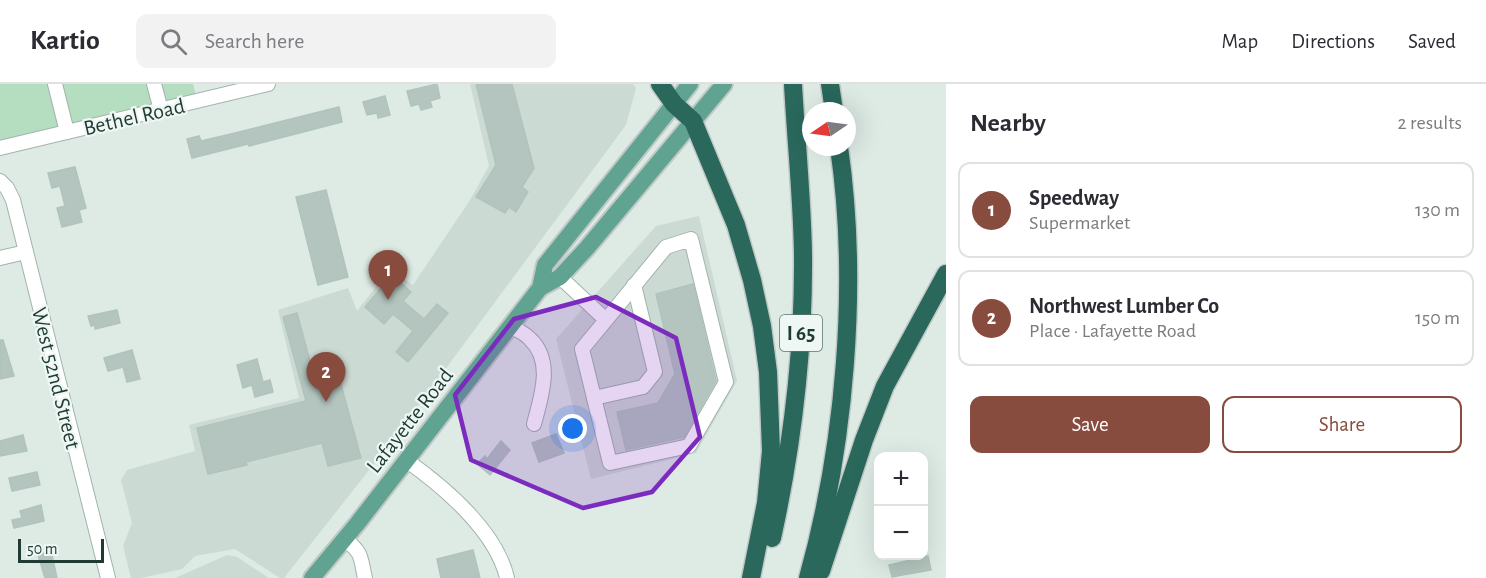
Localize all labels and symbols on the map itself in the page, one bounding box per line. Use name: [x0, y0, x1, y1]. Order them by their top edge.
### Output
street label: Bethel Road: [81, 95, 187, 139]
north arrow: [802, 102, 856, 156]
pin: 1: [368, 250, 408, 300]
street label: West 52nd Street: [28, 305, 84, 451]
road number: I 65: [780, 315, 822, 351]
pin: 2: [306, 352, 346, 402]
street label: Lafayette Road: [362, 364, 457, 477]
your location: [558, 414, 587, 443]
scale bar: [18, 536, 104, 564]

